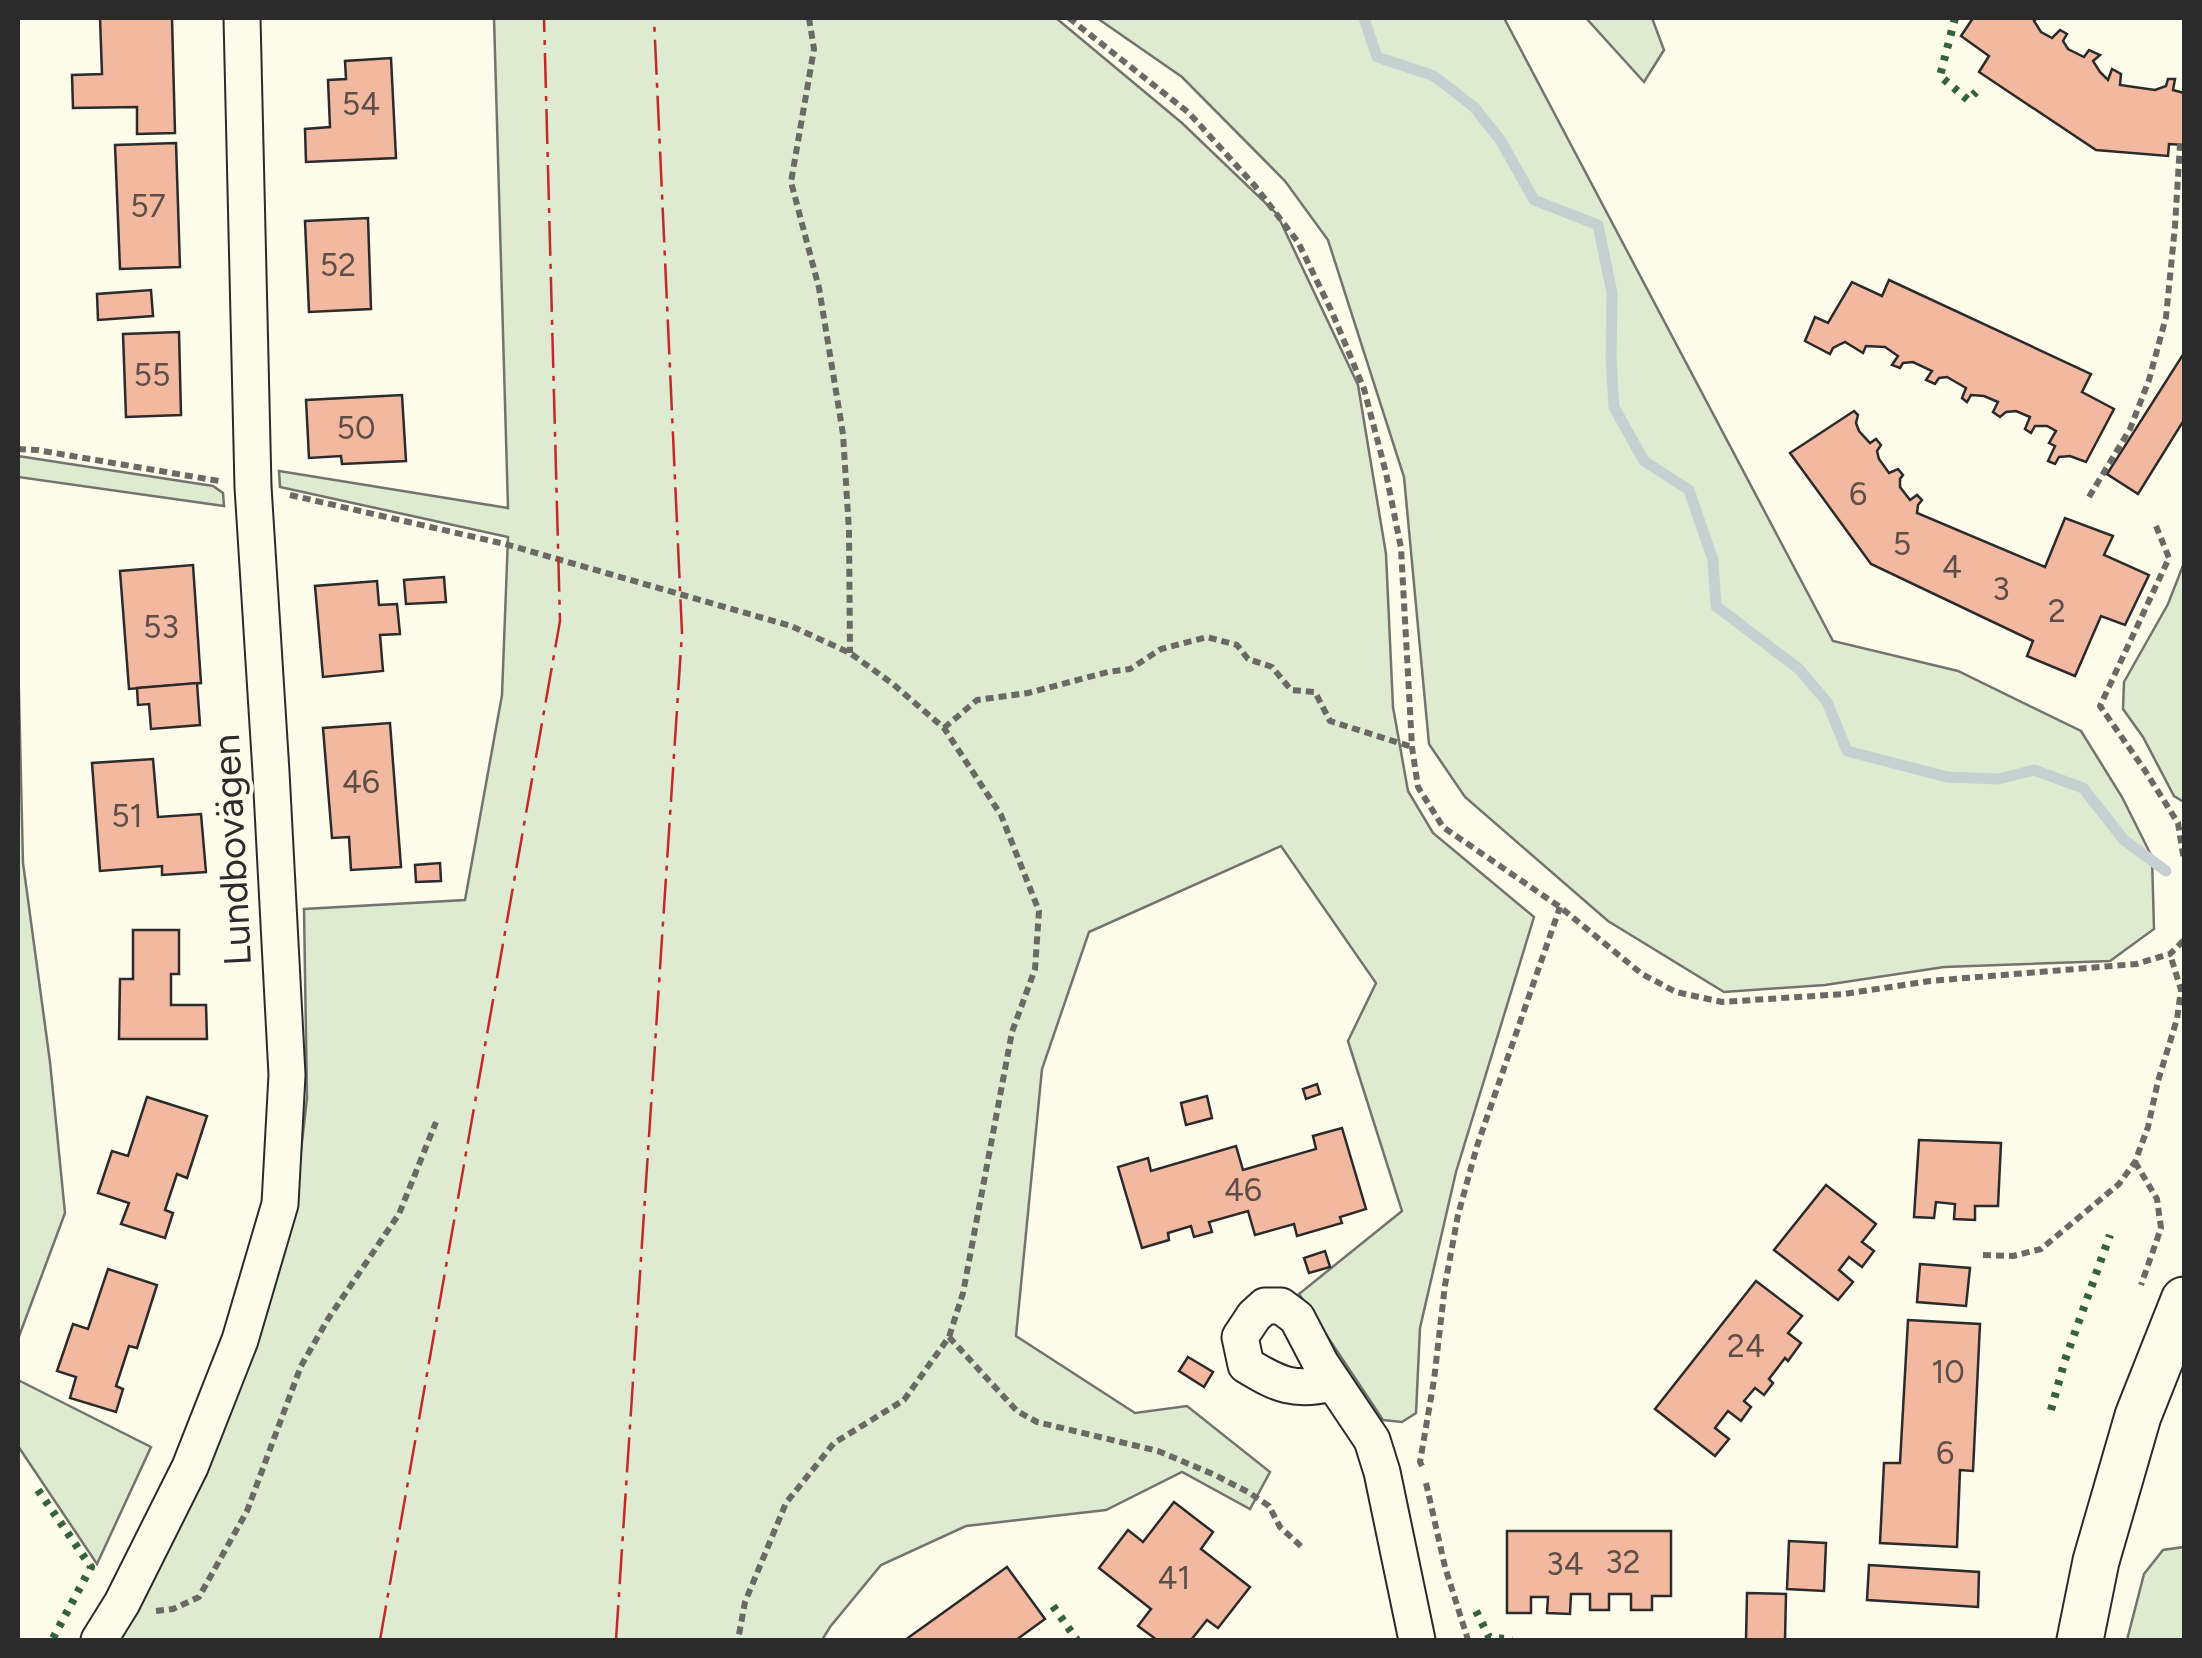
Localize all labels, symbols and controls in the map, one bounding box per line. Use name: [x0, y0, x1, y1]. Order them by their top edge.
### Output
house number: 54: [342, 85, 380, 123]
house number: 57: [130, 187, 166, 225]
house number: 52: [320, 246, 356, 284]
house number: 55: [134, 356, 170, 394]
house number: 50: [337, 409, 375, 447]
house number: 6: [1849, 475, 1867, 513]
house number: 5: [1893, 525, 1911, 563]
house number: 4: [1942, 548, 1962, 586]
house number: 3: [1992, 570, 2010, 608]
house number: 2: [2048, 592, 2066, 630]
house number: 53: [143, 608, 179, 646]
street label: Lundbovägen: [203, 733, 261, 967]
house number: 46: [342, 763, 380, 801]
house number: 51: [111, 797, 143, 835]
house number: 46: [1224, 1171, 1262, 1209]
house number: 24: [1727, 1327, 1765, 1365]
house number: 10: [1931, 1353, 1965, 1391]
house number: 6: [1936, 1434, 1954, 1472]
house number: 32: [1605, 1543, 1641, 1581]
house number: 34: [1546, 1545, 1584, 1583]
house number: 41: [1157, 1559, 1191, 1597]

